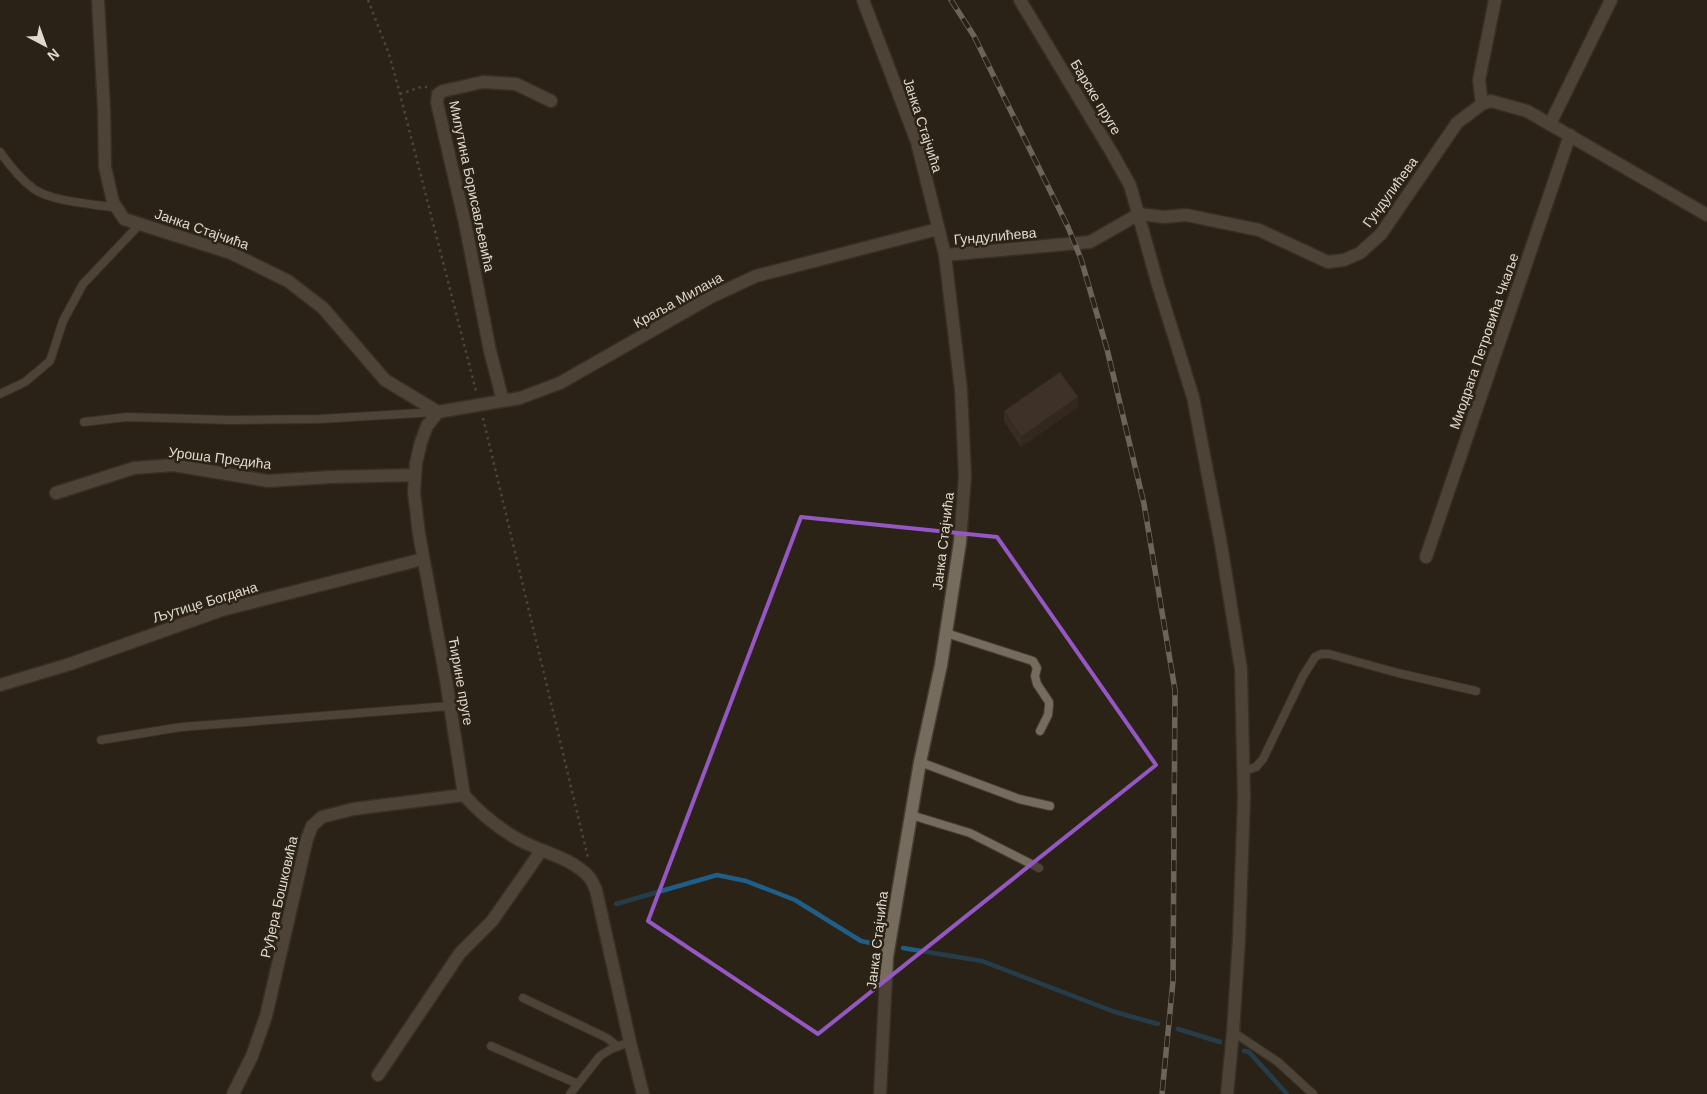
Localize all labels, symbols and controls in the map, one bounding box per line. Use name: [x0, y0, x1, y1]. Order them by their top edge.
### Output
north arrow: [20, 20, 70, 70]
text: N: [44, 45, 63, 64]
street label: Барске пруге: [1067, 57, 1125, 138]
street label: Јанка Стајчића: [900, 76, 946, 175]
street label: Милутина Борисављевића: [446, 99, 498, 273]
street label: Гундулићева: [1359, 154, 1421, 230]
street label: Јанка Стајчића: [153, 205, 251, 253]
street label: Гундулићева: [953, 224, 1037, 248]
street label: Миодрага Петровића Чкаље: [1446, 251, 1522, 431]
street label: Краља Милана: [631, 269, 725, 331]
street label: Уроша Предића: [168, 444, 273, 472]
street label: Јанка Стајчића: [929, 491, 957, 591]
street label: Љутице Богдана: [151, 578, 259, 626]
street label: Ћирине пруге: [445, 635, 477, 727]
street label: Руђера Бошковића: [257, 834, 301, 959]
street label: Јанка Стајчића: [863, 890, 891, 990]

